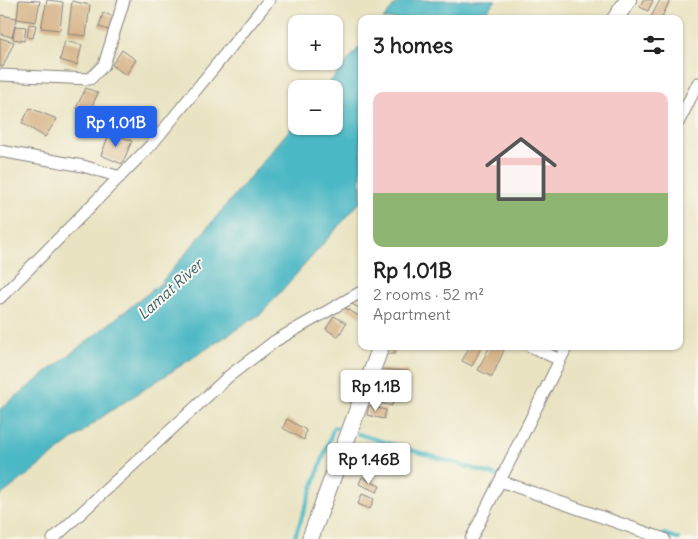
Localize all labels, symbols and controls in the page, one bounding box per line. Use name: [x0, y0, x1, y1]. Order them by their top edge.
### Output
map controls: [288, 15, 343, 135]
button: +: [288, 15, 343, 70]
icon: filters: [640, 31, 668, 59]
text: 3 homes: [373, 32, 453, 59]
button: −: [288, 80, 343, 135]
pin: Rp 1.01B: [64, 106, 168, 148]
text: Rp 1.01B: [86, 112, 146, 132]
icon: home: [476, 124, 566, 214]
water label: Lamat River: [133, 253, 208, 323]
text: Rp 1.01B: [373, 257, 452, 284]
text: 2 rooms · 52 m²: [373, 284, 484, 304]
text: Apartment: [373, 304, 451, 324]
pin: Rp 1.1B: [330, 370, 422, 412]
text: Rp 1.1B: [352, 376, 400, 396]
pin: Rp 1.46B: [317, 442, 421, 485]
text: Rp 1.46B: [338, 449, 400, 469]

